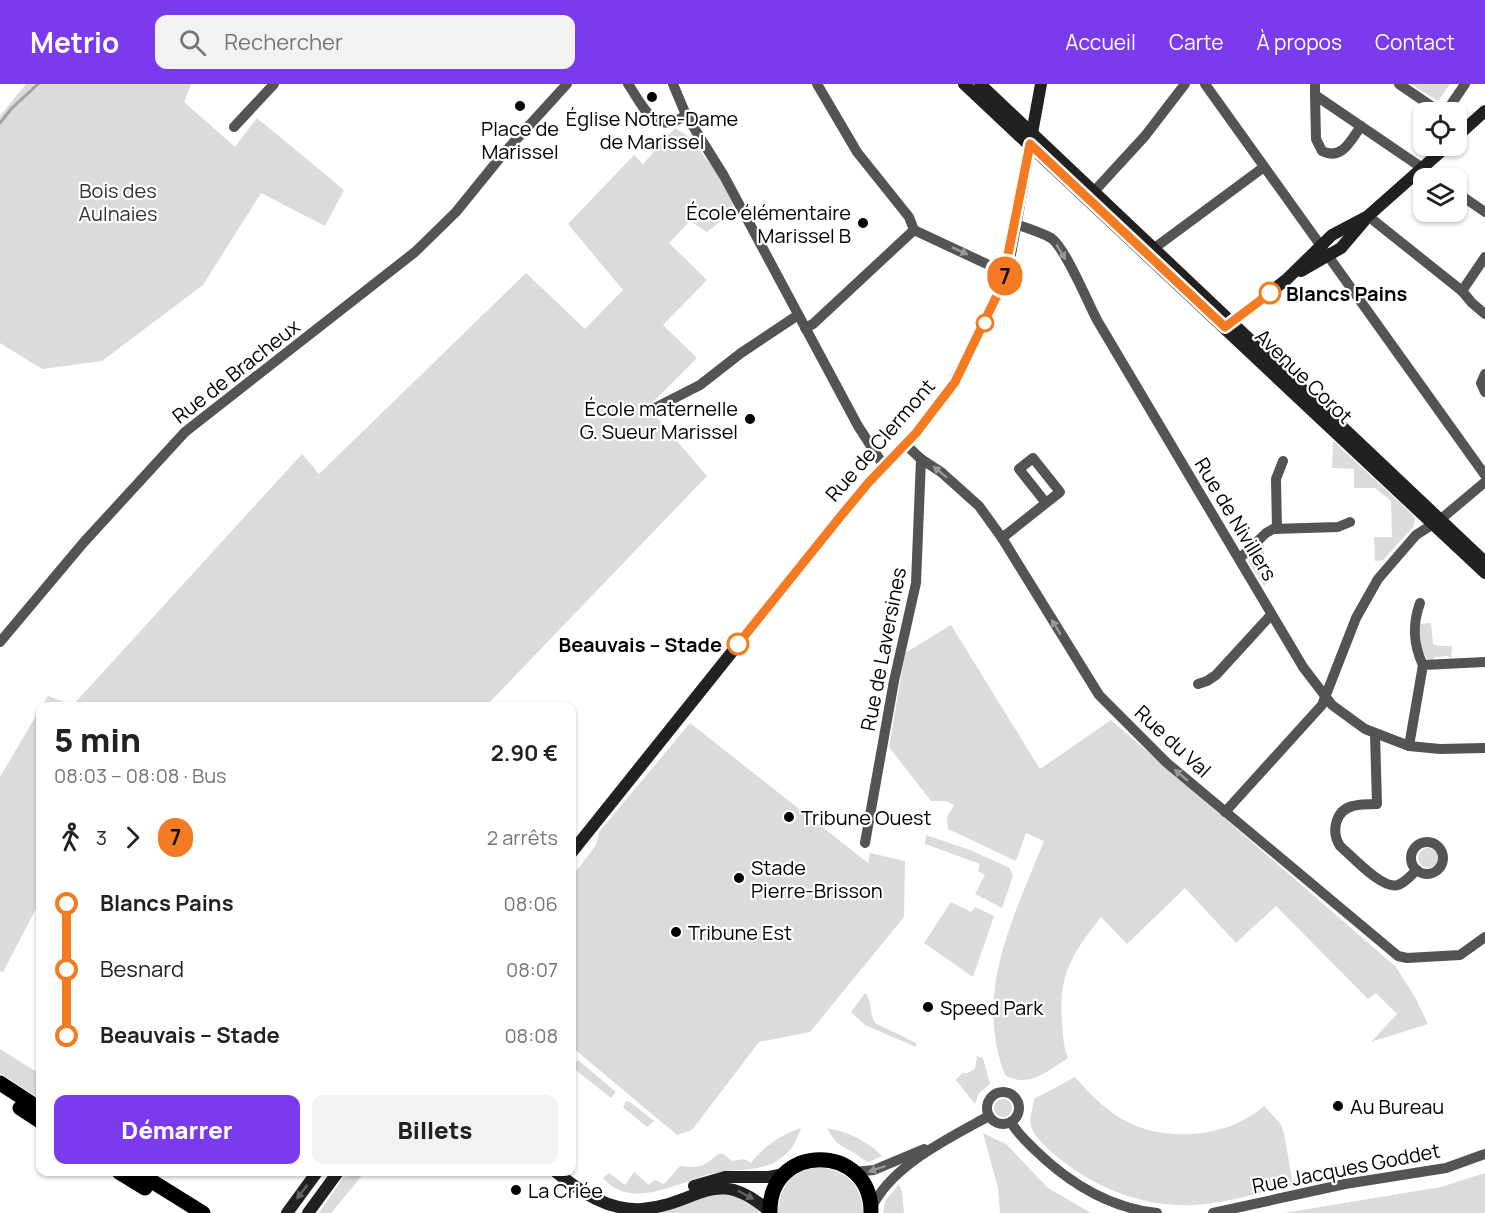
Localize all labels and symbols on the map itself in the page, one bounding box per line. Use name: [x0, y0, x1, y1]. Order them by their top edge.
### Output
marker: Église Notre-Dame de Marissel: [645, 90, 659, 104]
marker: Place de Marissel: [513, 99, 527, 113]
place label: Église Notre-Dame de Marissel: [566, 105, 738, 155]
place label: Place de Marissel: [481, 115, 559, 165]
park label: Bois des Aulnaies: [78, 177, 158, 227]
place label: École élémentaire Marissel B: [686, 199, 851, 249]
marker: École élémentaire Marissel B: [856, 216, 870, 230]
one-way arrow: [1056, 244, 1067, 260]
one-way arrow: [951, 247, 968, 256]
line badge: 7: [986, 256, 1024, 296]
place label: Blancs Pains: [1286, 280, 1408, 307]
marker: Blancs Pains: [1259, 282, 1281, 304]
street label: Rue de Bracheux: [167, 312, 306, 429]
unlabelled marker: [976, 314, 994, 332]
street label: Avenue Corot: [1249, 323, 1359, 429]
street label: Rue de Clermont: [819, 373, 941, 507]
place label: École maternelle G. Sueur Marissel: [580, 395, 738, 445]
marker: École maternelle G. Sueur Marissel: [743, 412, 757, 426]
street label: Rue de Nivillers: [1189, 452, 1283, 586]
one-way arrow: [933, 466, 948, 479]
street label: Rue de Laversines: [854, 565, 912, 733]
one-way arrow: [1051, 618, 1061, 635]
place label: Beauvais – Stade: [559, 631, 722, 658]
marker: Beauvais – Stade: [727, 633, 749, 655]
street label: Rue du Val: [1129, 699, 1217, 783]
one-way arrow: [1173, 768, 1189, 781]
place label: Tribune Ouest: [801, 804, 932, 831]
marker: Tribune Ouest: [782, 810, 796, 824]
place label: Stade Pierre-Brisson: [751, 854, 883, 904]
marker: Stade Pierre-Brisson: [732, 871, 746, 885]
place label: Tribune Est: [688, 919, 792, 946]
marker: Tribune Est: [669, 925, 683, 939]
place label: Speed Park: [940, 994, 1044, 1021]
marker: Speed Park: [921, 1000, 935, 1014]
place label: Au Bureau: [1350, 1093, 1444, 1120]
marker: Au Bureau: [1331, 1099, 1345, 1113]
street label: Rue Jacques Goddet: [1250, 1137, 1442, 1199]
one-way arrow: [868, 1164, 886, 1174]
place label: La Criée: [528, 1177, 603, 1204]
marker: La Criée: [509, 1183, 523, 1197]
one-way arrow: [296, 1184, 308, 1200]
one-way arrow: [738, 1190, 755, 1200]

